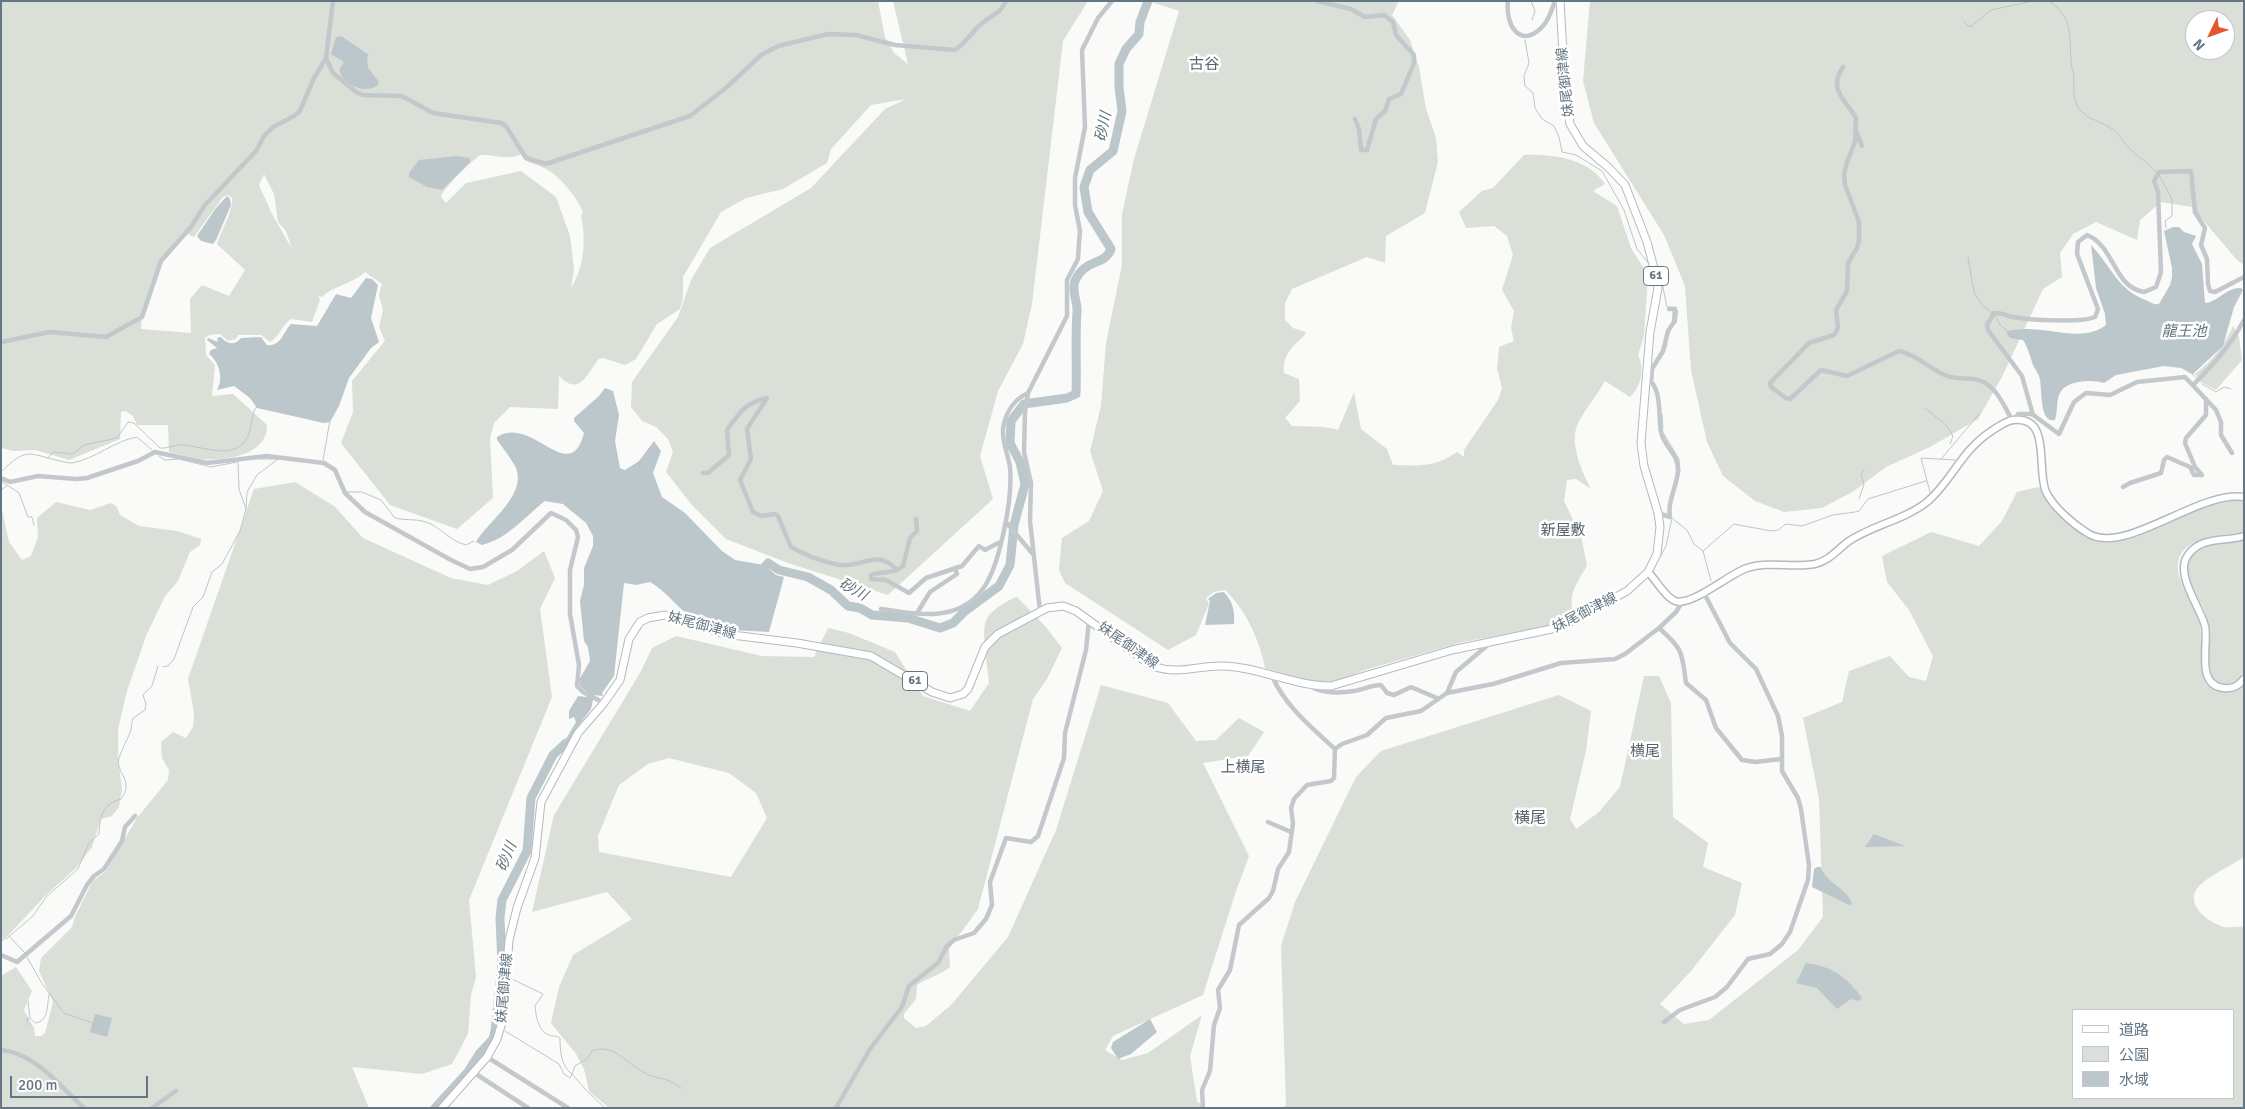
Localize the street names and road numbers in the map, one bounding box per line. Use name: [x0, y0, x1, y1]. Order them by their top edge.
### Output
street label: 妹尾御津線: [1554, 46, 1578, 118]
road number: 61: [1644, 266, 1668, 286]
street label: 妹尾御津線: [1550, 590, 1620, 636]
street label: 妹尾御津線: [666, 609, 738, 643]
street label: 妹尾御津線: [1095, 619, 1161, 673]
road number: 61: [902, 671, 928, 690]
street label: 妹尾御津線: [494, 952, 516, 1024]

